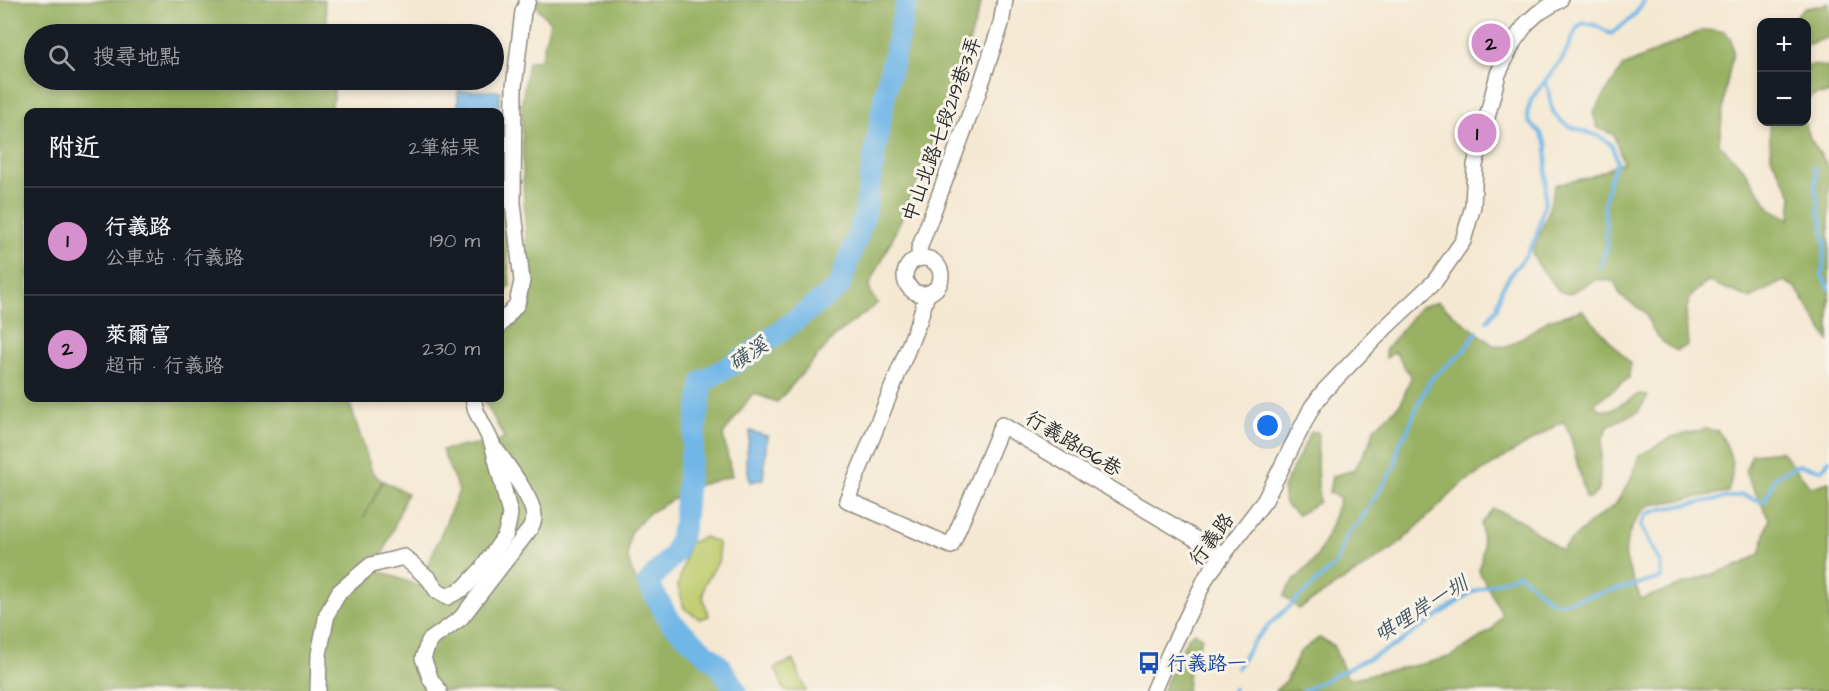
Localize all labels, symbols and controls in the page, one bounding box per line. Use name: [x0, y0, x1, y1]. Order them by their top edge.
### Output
map controls: [1757, 18, 1811, 126]
button: +: [1757, 18, 1811, 72]
pin: 2: [1472, 20, 1510, 66]
search box: [24, 24, 504, 90]
street label: 中山北路七段219巷3弄: [895, 33, 989, 226]
icon: search: [45, 41, 78, 74]
text: 搜尋地點: [93, 42, 181, 73]
button: −: [1757, 72, 1811, 126]
pin: 1: [1458, 110, 1496, 156]
text: 附近: [48, 130, 100, 166]
text: 2筆結果: [409, 134, 480, 162]
text: 行義路: [105, 212, 171, 243]
text: 1: [66, 227, 69, 255]
text: 190 m: [430, 227, 480, 255]
text: 公車站 · 行義路: [105, 244, 244, 272]
text: 萊爾富: [105, 320, 171, 351]
water label: 磺溪: [723, 330, 775, 378]
text: 2: [62, 335, 73, 363]
text: 230 m: [422, 335, 480, 363]
text: 超市 · 行義路: [105, 352, 224, 380]
street label: 行義路186巷: [1020, 404, 1128, 484]
your location: [1253, 411, 1282, 440]
street label: 行義路: [1183, 506, 1242, 572]
water label: 唭哩岸一圳: [1369, 568, 1475, 650]
bus stop icon: 行義路一: [1136, 650, 1162, 676]
place label: 行義路一: [1167, 650, 1247, 678]

